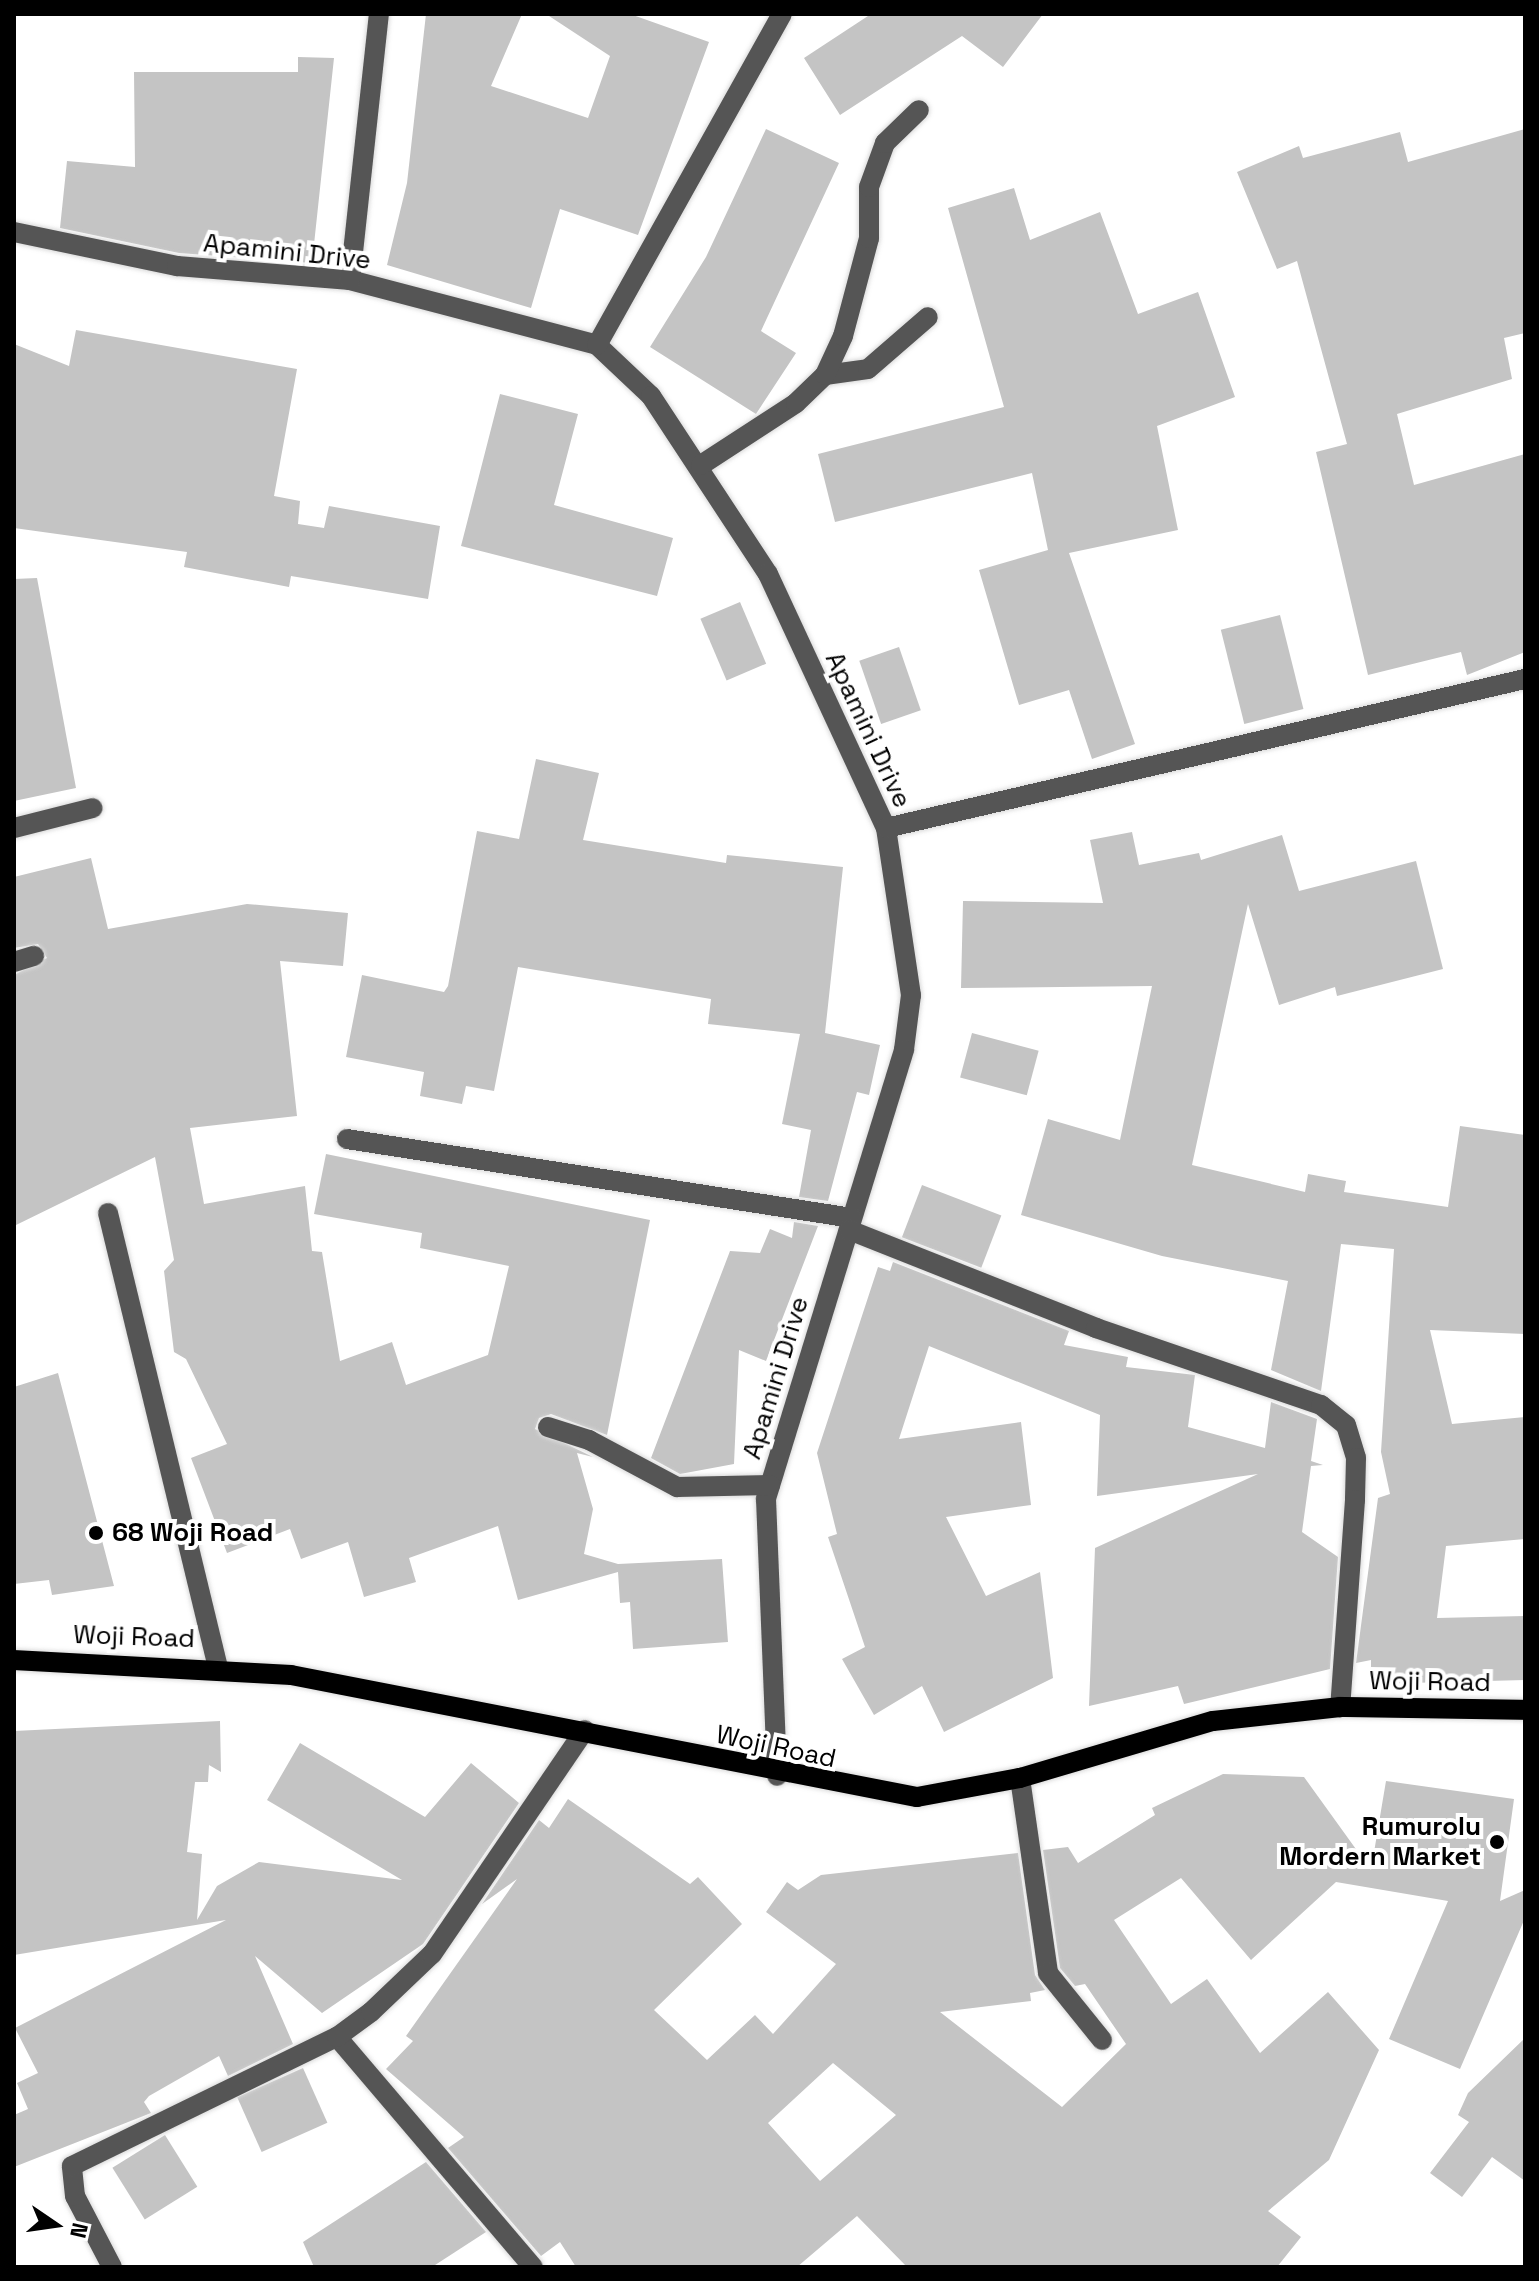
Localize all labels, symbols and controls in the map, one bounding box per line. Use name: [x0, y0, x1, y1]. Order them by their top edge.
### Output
street label: Apamini Drive: [202, 228, 372, 276]
street label: Apamini Drive: [818, 647, 918, 813]
street label: Apamini Drive: [737, 1293, 815, 1463]
place label: 68 Woji Road: [112, 1517, 274, 1549]
marker: 68 Woji Road: [87, 1524, 105, 1542]
street label: Woji Road: [73, 1619, 195, 1655]
street label: Woji Road: [1369, 1665, 1491, 1699]
street label: Woji Road: [713, 1719, 839, 1775]
place label: Rumurolu Mordern Market: [1279, 1811, 1481, 1872]
marker: Rumurolu Mordern Market: [1488, 1833, 1506, 1851]
north arrow: [16, 2185, 96, 2265]
text: N: [64, 2220, 95, 2241]

